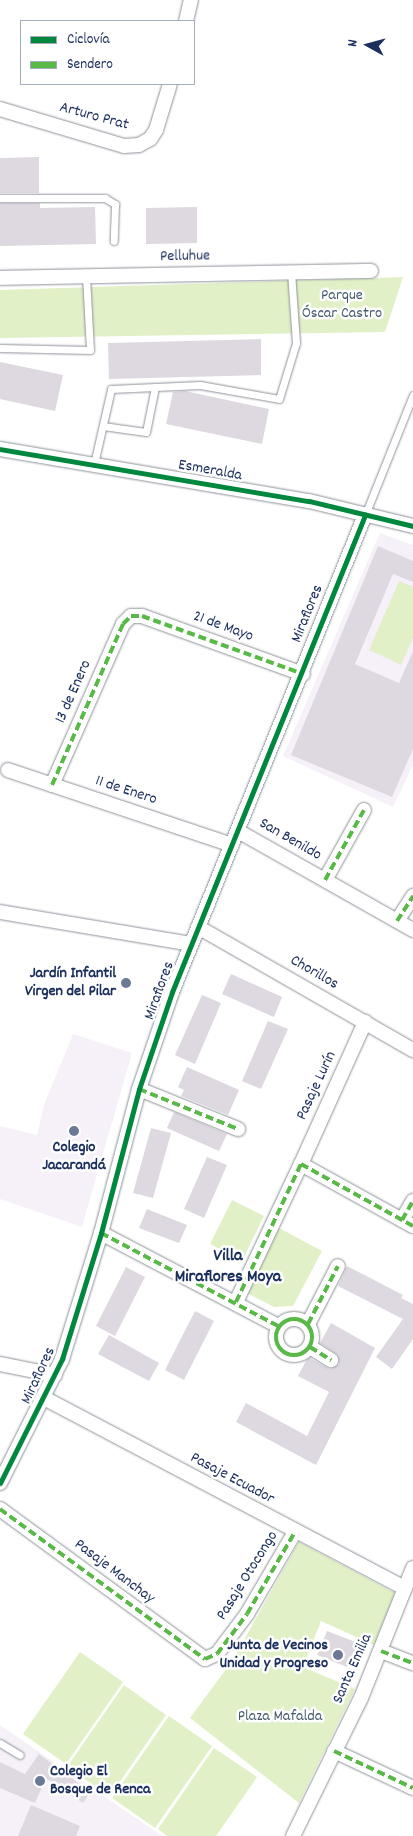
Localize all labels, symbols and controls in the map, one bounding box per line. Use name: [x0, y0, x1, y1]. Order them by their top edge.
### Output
legend: [20, 20, 195, 85]
north arrow: [343, 20, 393, 70]
text: Ciclovía: [67, 29, 109, 51]
text: N: [343, 39, 363, 48]
text: Sendero: [67, 54, 113, 76]
street label: Arturo Prat: [57, 99, 131, 135]
street label: Pelluhue: [160, 247, 210, 267]
park label: Parque Óscar Castro: [302, 286, 382, 324]
street label: Esmeralda: [177, 456, 243, 486]
street label: Miraflores: [288, 582, 328, 646]
street label: 21 de Mayo: [190, 607, 256, 647]
street label: 13 de Enero: [52, 657, 96, 727]
street label: 11 de Enero: [93, 772, 159, 810]
street label: San Benildo: [255, 814, 325, 866]
street label: Chorillos: [286, 952, 342, 994]
street label: Miraflores: [141, 959, 179, 1023]
place label: Jardín Infantil Virgen del Pilar: [25, 964, 116, 1002]
marker: Jardín Infantil Virgen del Pilar: [120, 977, 132, 989]
street label: Pasaje Lurín: [293, 1049, 341, 1123]
marker: Colegio Jacarandá: [68, 1125, 80, 1137]
place label: Colegio Jacarandá: [42, 1138, 106, 1176]
district label: Villa Miraflores Moya: [175, 1247, 281, 1290]
street label: Miraflores: [18, 1344, 60, 1408]
street label: Pasaje Ecuador: [187, 1449, 277, 1509]
street label: Pasaje Otocongo: [213, 1528, 283, 1624]
street label: Pasaje Manchay: [70, 1535, 158, 1609]
street label: Santa Emilia: [329, 1631, 377, 1707]
place label: Junta de Vecinos Unidad y Progreso: [219, 1636, 328, 1674]
marker: Junta de Vecinos Unidad y Progreso: [332, 1649, 344, 1661]
park label: Plaza Mafalda: [238, 1707, 322, 1727]
place label: Colegio El Bosque de Renca: [50, 1762, 151, 1800]
marker: Colegio El Bosque de Renca: [34, 1775, 46, 1787]

